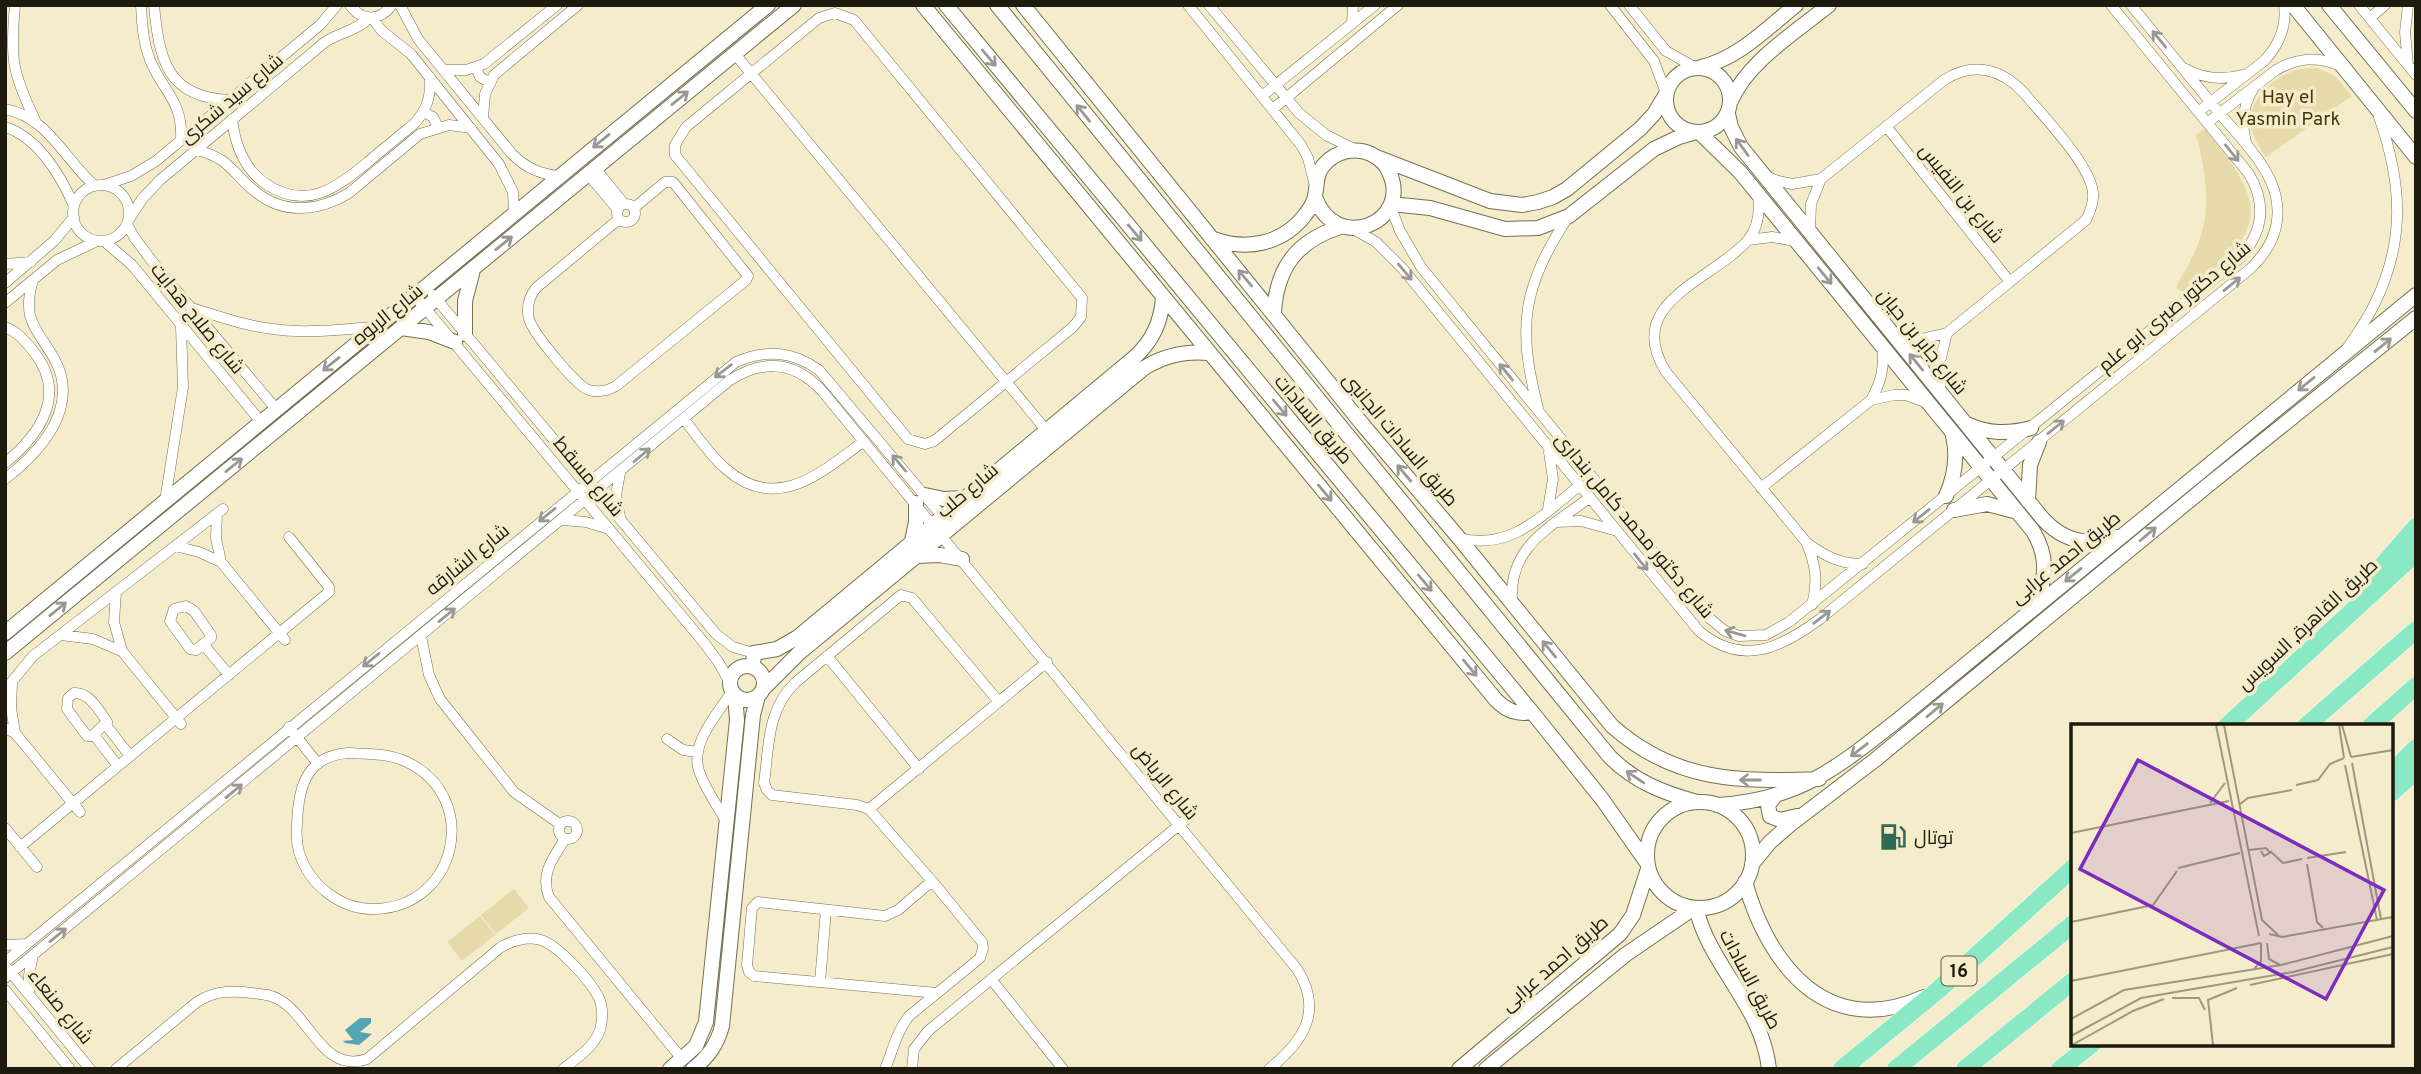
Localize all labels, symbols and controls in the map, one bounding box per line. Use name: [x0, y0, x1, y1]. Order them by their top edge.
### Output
one-way arrow: [2151, 31, 2167, 49]
one-way arrow: [981, 48, 997, 66]
street label: شارع سيد شكرى: [175, 49, 289, 150]
park label: Hay el Yasmin Park: [2235, 86, 2341, 132]
one-way arrow: [671, 91, 689, 106]
one-way arrow: [1076, 104, 1091, 122]
one-way arrow: [593, 134, 611, 149]
one-way arrow: [1735, 138, 1750, 157]
street label: شارع بن النفيس: [1913, 140, 2008, 249]
one-way arrow: [2224, 144, 2239, 162]
one-way arrow: [1127, 223, 1143, 241]
one-way arrow: [495, 235, 513, 251]
street label: شارع دكتور صبرى ابو علم: [2094, 237, 2257, 378]
street label: شارع صلاح هدايت: [144, 259, 249, 380]
one-way arrow: [1397, 262, 1413, 280]
one-way arrow: [1817, 266, 1833, 284]
one-way arrow: [1237, 269, 1253, 287]
one-way arrow: [2223, 276, 2241, 291]
street label: شارع الربوه: [348, 280, 429, 351]
street label: شارع جابر بن حيان: [1871, 284, 1972, 400]
one-way arrow: [2373, 337, 2391, 353]
one-way arrow: [1908, 354, 1924, 372]
one-way arrow: [323, 357, 341, 372]
one-way arrow: [714, 363, 733, 378]
one-way arrow: [1499, 363, 1514, 381]
street label: طريق السادات الجانبى: [1336, 368, 1462, 512]
street label: طريق السادات: [1268, 371, 1357, 470]
one-way arrow: [2297, 376, 2315, 392]
one-way arrow: [1272, 398, 1288, 416]
one-way arrow: [2047, 420, 2065, 436]
street label: شارع دكتور محمد كامل بندارى: [1549, 429, 1718, 624]
street label: شارع مسقط: [547, 432, 628, 522]
one-way arrow: [632, 447, 650, 463]
one-way arrow: [891, 455, 907, 473]
one-way arrow: [224, 457, 242, 473]
street label: شارع حلب: [933, 459, 1004, 524]
one-way arrow: [1396, 465, 1412, 483]
one-way arrow: [1317, 483, 1332, 501]
one-way arrow: [539, 507, 557, 523]
street label: طريق احمد عرابى: [2006, 507, 2126, 610]
one-way arrow: [1913, 509, 1931, 524]
street label: شارع الشارقه: [421, 519, 515, 602]
one-way arrow: [2139, 526, 2157, 542]
one-way arrow: [1633, 553, 1649, 571]
street label: طريق القاهرة, السويس: [2233, 554, 2383, 697]
one-way arrow: [2065, 567, 2083, 583]
one-way arrow: [1418, 573, 1433, 591]
one-way arrow: [49, 601, 67, 617]
one-way arrow: [438, 607, 456, 623]
one-way arrow: [1813, 609, 1831, 624]
one-way arrow: [1724, 626, 1747, 639]
one-way arrow: [1541, 640, 1556, 658]
one-way arrow: [363, 652, 381, 667]
one-way arrow: [1462, 658, 1477, 676]
one-way arrow: [1926, 702, 1944, 718]
inset map: [2071, 724, 2393, 1046]
street label: شارع الرياض: [1126, 739, 1203, 826]
one-way arrow: [1850, 742, 1869, 757]
one-way arrow: [1626, 770, 1645, 784]
one-way arrow: [1739, 773, 1762, 787]
one-way arrow: [224, 783, 242, 798]
fuel station icon: توتال: [1878, 822, 1908, 852]
place label: توتال: [1914, 827, 1953, 851]
street label: طريق احمد عرابى: [1497, 911, 1614, 1018]
street label: طريق السادات: [1713, 926, 1786, 1034]
one-way arrow: [49, 927, 67, 943]
road number: 16: [1941, 956, 1976, 986]
street label: شارع صنعاء: [22, 965, 97, 1050]

